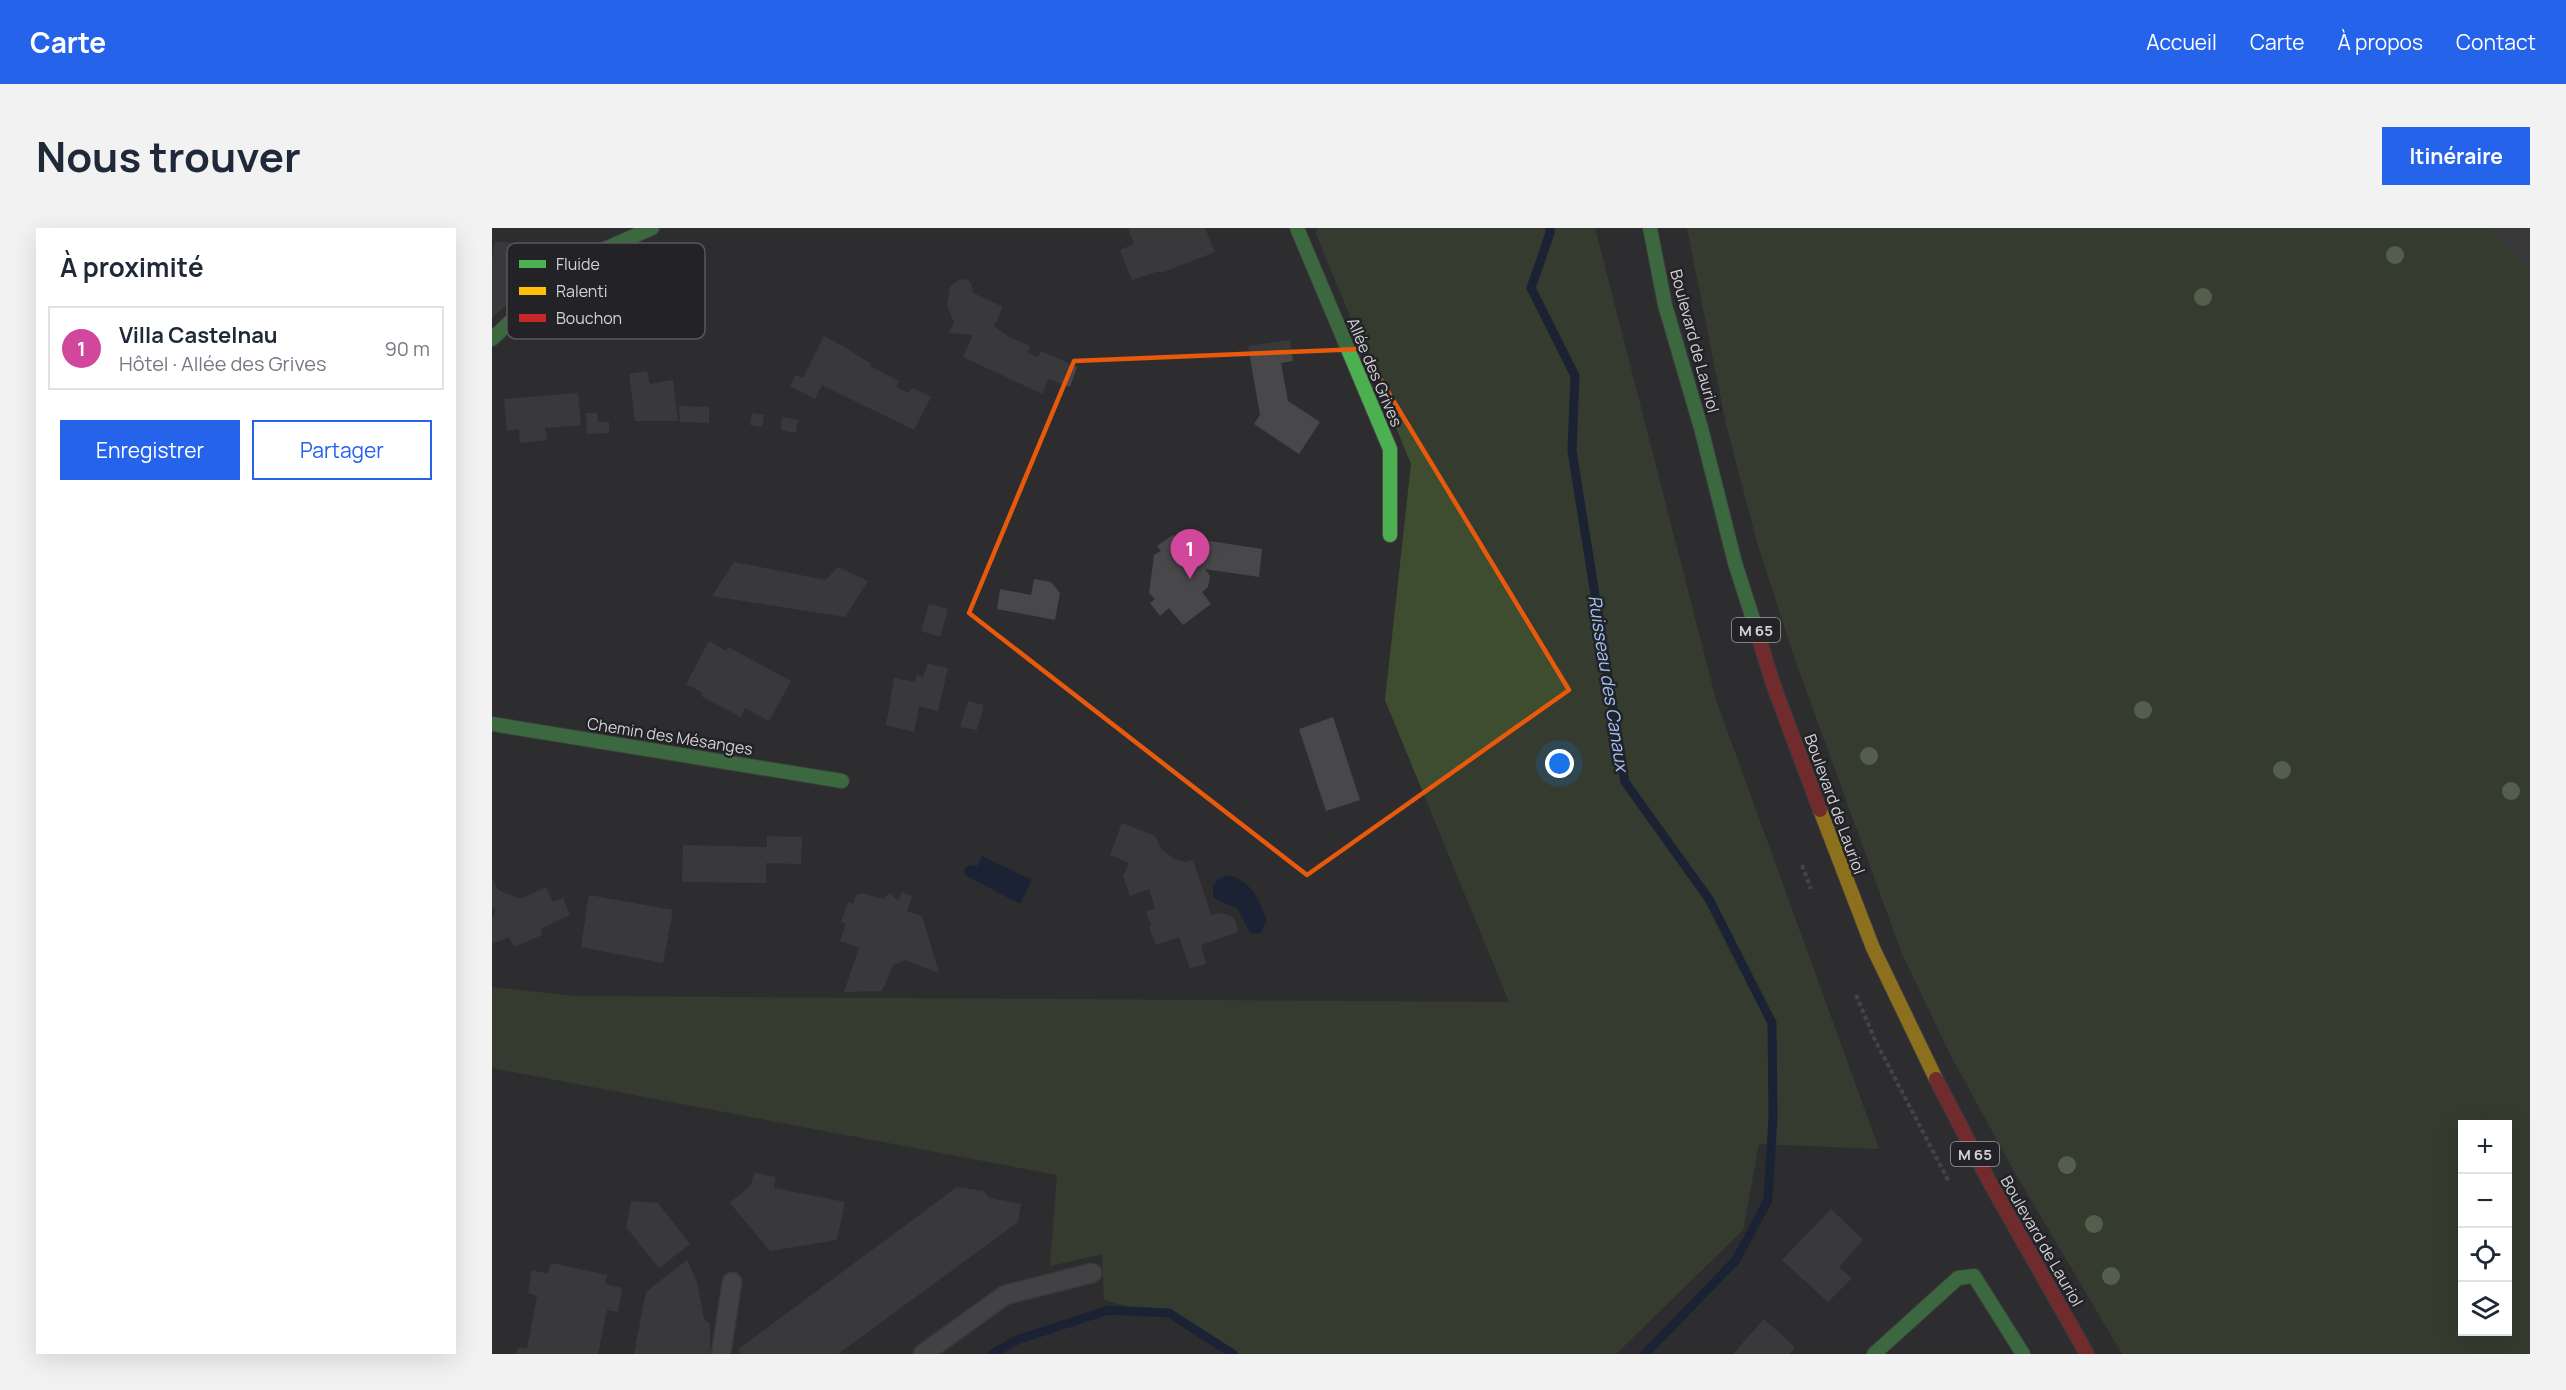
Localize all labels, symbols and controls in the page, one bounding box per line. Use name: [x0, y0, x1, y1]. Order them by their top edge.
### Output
text: Carte: [30, 23, 106, 61]
text: Accueil: [2146, 28, 2217, 56]
text: Carte: [2250, 28, 2304, 56]
text: À propos: [2337, 28, 2423, 56]
text: Contact: [2456, 28, 2536, 56]
text: Nous trouver: [36, 127, 301, 185]
button: Itinéraire: [2382, 127, 2530, 185]
legend: [507, 243, 705, 339]
text: À proximité: [60, 249, 204, 285]
text: Fluide: [556, 253, 600, 275]
street label: Boulevard de Lauriol: [1665, 267, 1725, 415]
text: Ralenti: [556, 280, 607, 302]
text: Bouchon: [556, 307, 622, 329]
street label: Allée des Grives: [1342, 314, 1408, 430]
text: Villa Castelnau: [119, 320, 278, 350]
text: 1: [77, 335, 86, 362]
text: 90 m: [384, 335, 430, 362]
text: Hôtel · Allée des Grives: [119, 350, 326, 377]
button: Enregistrer: [60, 420, 240, 480]
button: Partager: [252, 420, 432, 480]
pin: 1: [1170, 530, 1210, 579]
water label: Ruisseau des Canaux: [1583, 593, 1635, 775]
road number: M 65: [1732, 618, 1780, 642]
street label: Chemin des Mésanges: [586, 712, 754, 760]
street label: Boulevard de Lauriol: [1799, 731, 1871, 877]
your location: [1545, 749, 1574, 778]
map controls: [2458, 1120, 2512, 1336]
button: +: [2458, 1120, 2512, 1174]
road number: M 65: [1951, 1142, 1999, 1166]
street label: Boulevard de Lauriol: [1996, 1172, 2088, 1310]
button: −: [2458, 1174, 2512, 1228]
button: locate: [2458, 1228, 2512, 1282]
button: layers: [2458, 1282, 2512, 1336]

